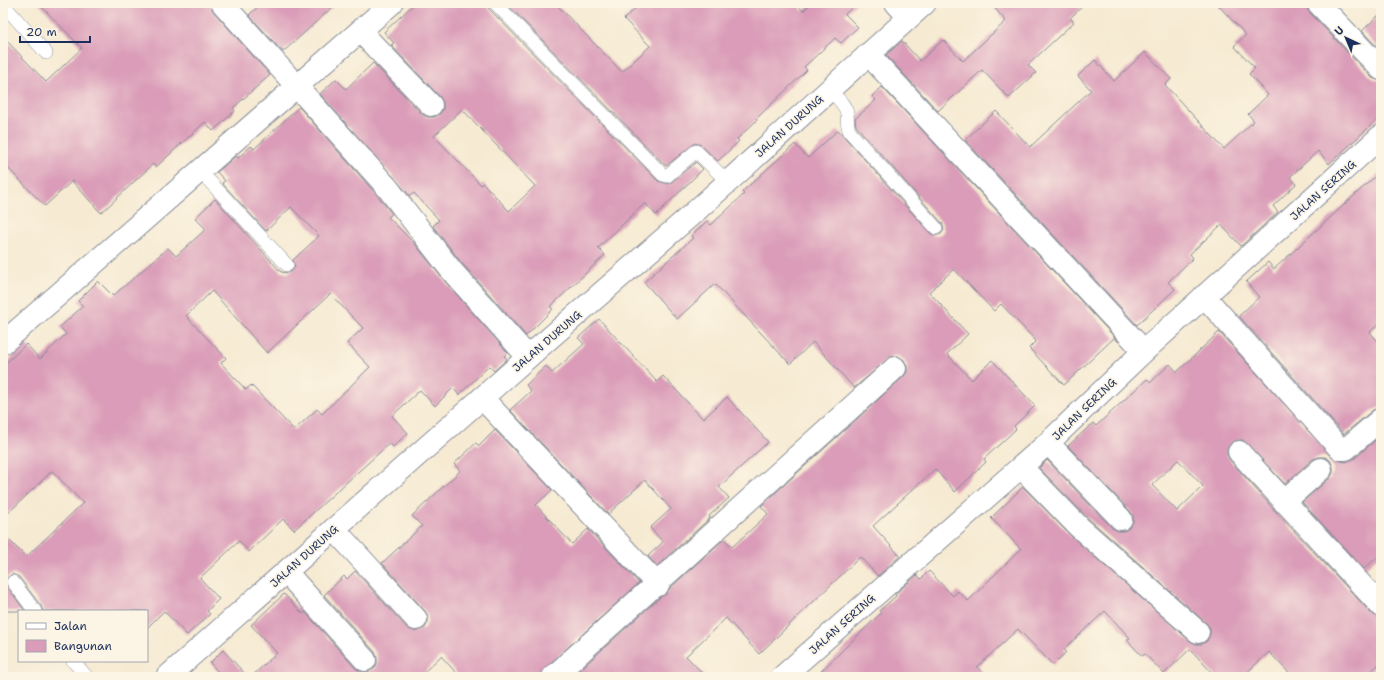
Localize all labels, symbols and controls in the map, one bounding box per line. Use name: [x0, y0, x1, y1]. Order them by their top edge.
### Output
scale bar: [20, 18, 90, 44]
north arrow: [1326, 18, 1366, 58]
text: U: [1331, 23, 1347, 39]
text: 20 m: [26, 24, 57, 40]
street label: JALAN DURUNG: [752, 91, 827, 161]
street label: JALAN SERING: [1287, 156, 1360, 224]
street label: JALAN DURUNG: [510, 307, 586, 376]
street label: JALAN SERING: [1049, 374, 1120, 444]
street label: JALAN DURUNG: [267, 521, 342, 591]
street label: JALAN SERING: [806, 590, 879, 658]
legend: [18, 610, 148, 662]
text: Jalan: [54, 618, 87, 634]
text: Bangunan: [54, 638, 112, 654]

